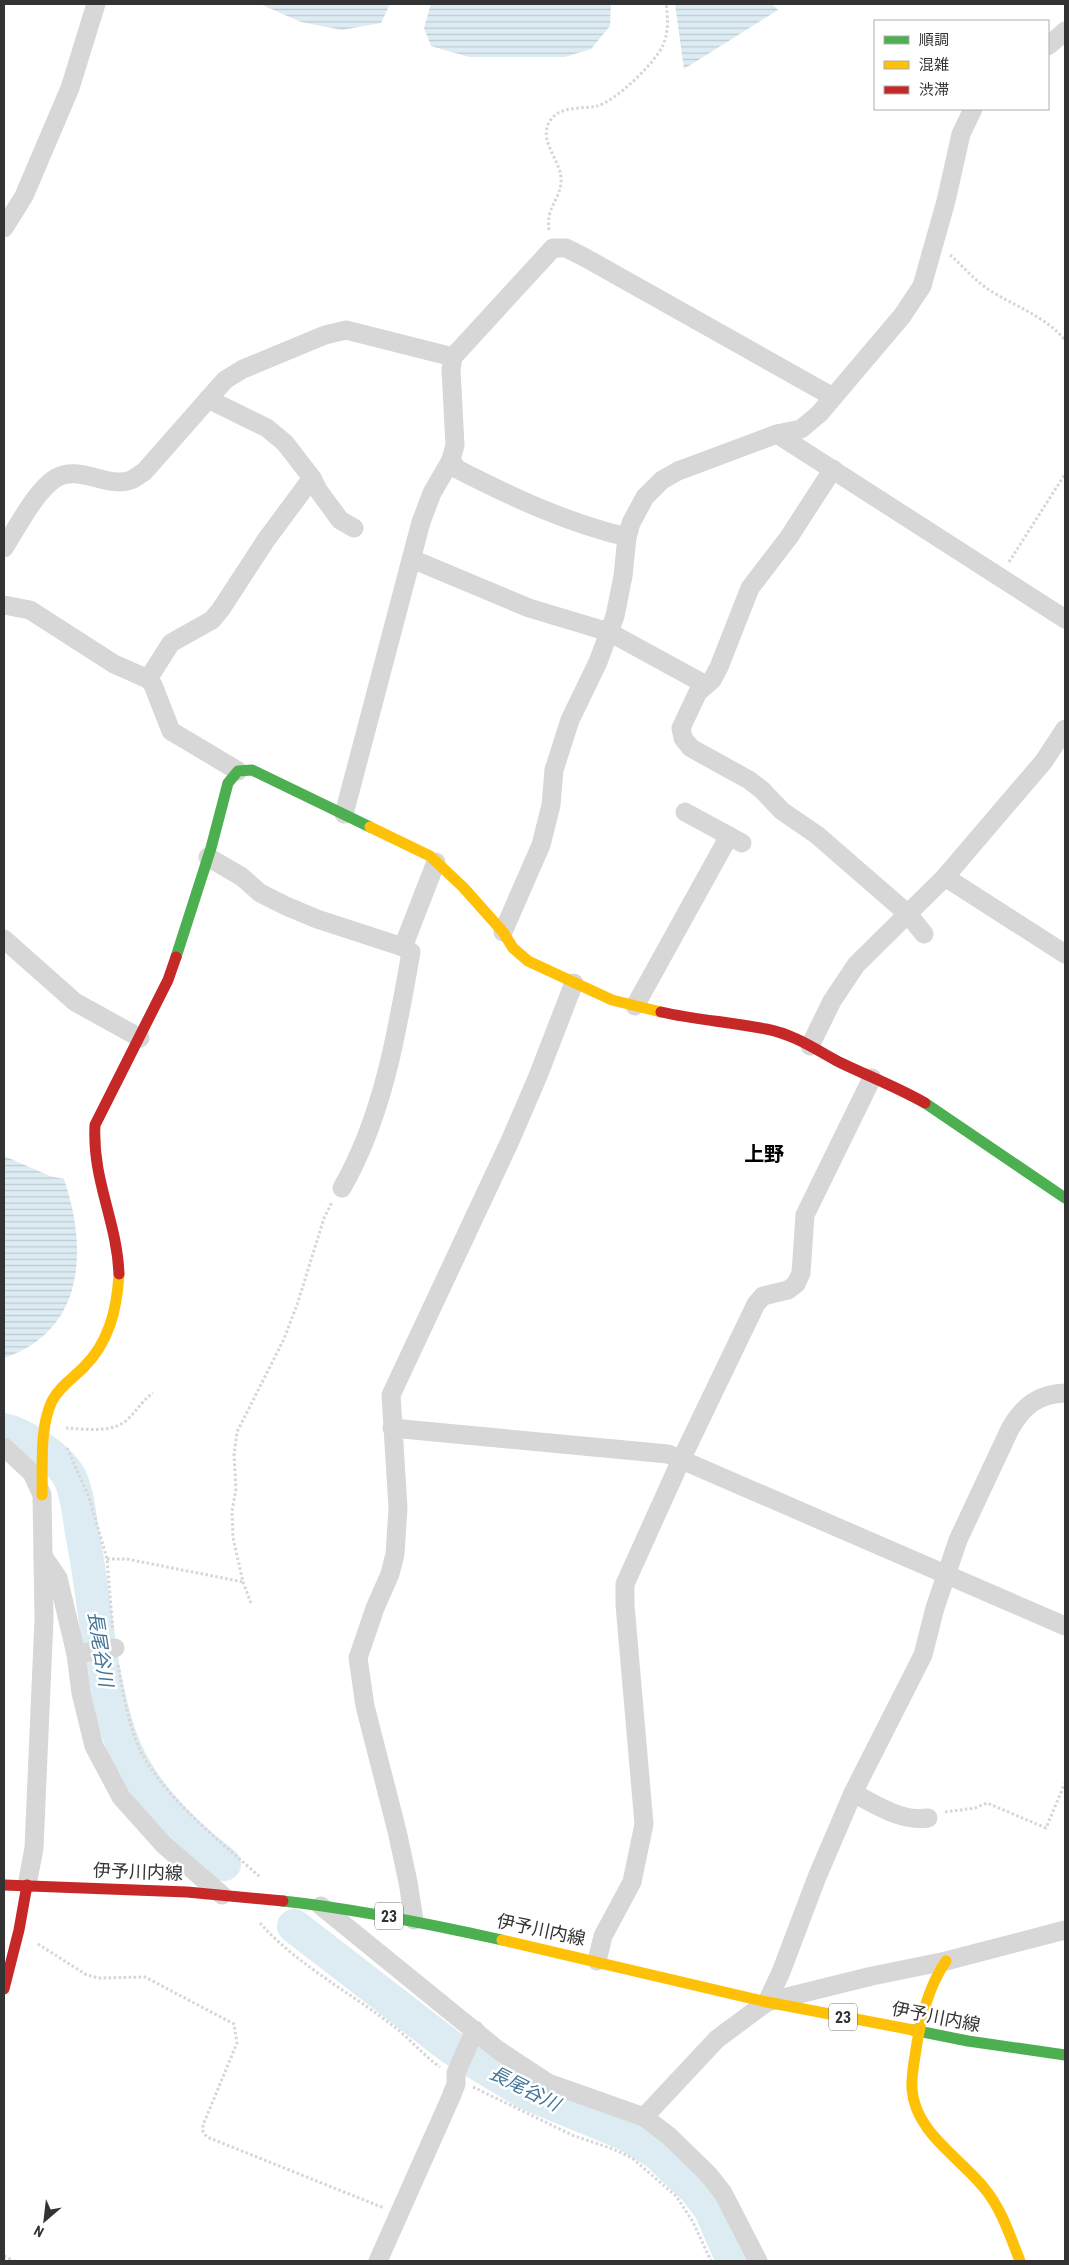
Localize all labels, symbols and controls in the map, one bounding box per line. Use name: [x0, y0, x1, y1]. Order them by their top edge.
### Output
legend: [874, 20, 1049, 110]
text: 順調: [919, 31, 949, 49]
text: 混雑: [919, 56, 949, 74]
text: 渋滞: [919, 81, 949, 99]
district label: 上野: [744, 1142, 784, 1166]
water label: 長尾谷川: [83, 1610, 118, 1690]
street label: 伊予川内線: [93, 1859, 183, 1884]
road number: 23: [375, 1902, 403, 1930]
street label: 伊予川内線: [495, 1910, 587, 1949]
street label: 伊予川内線: [890, 1998, 982, 2035]
road number: 23: [829, 2004, 857, 2030]
water label: 長尾谷川: [486, 2061, 566, 2117]
north arrow: [20, 2195, 70, 2245]
text: N: [31, 2222, 46, 2241]

